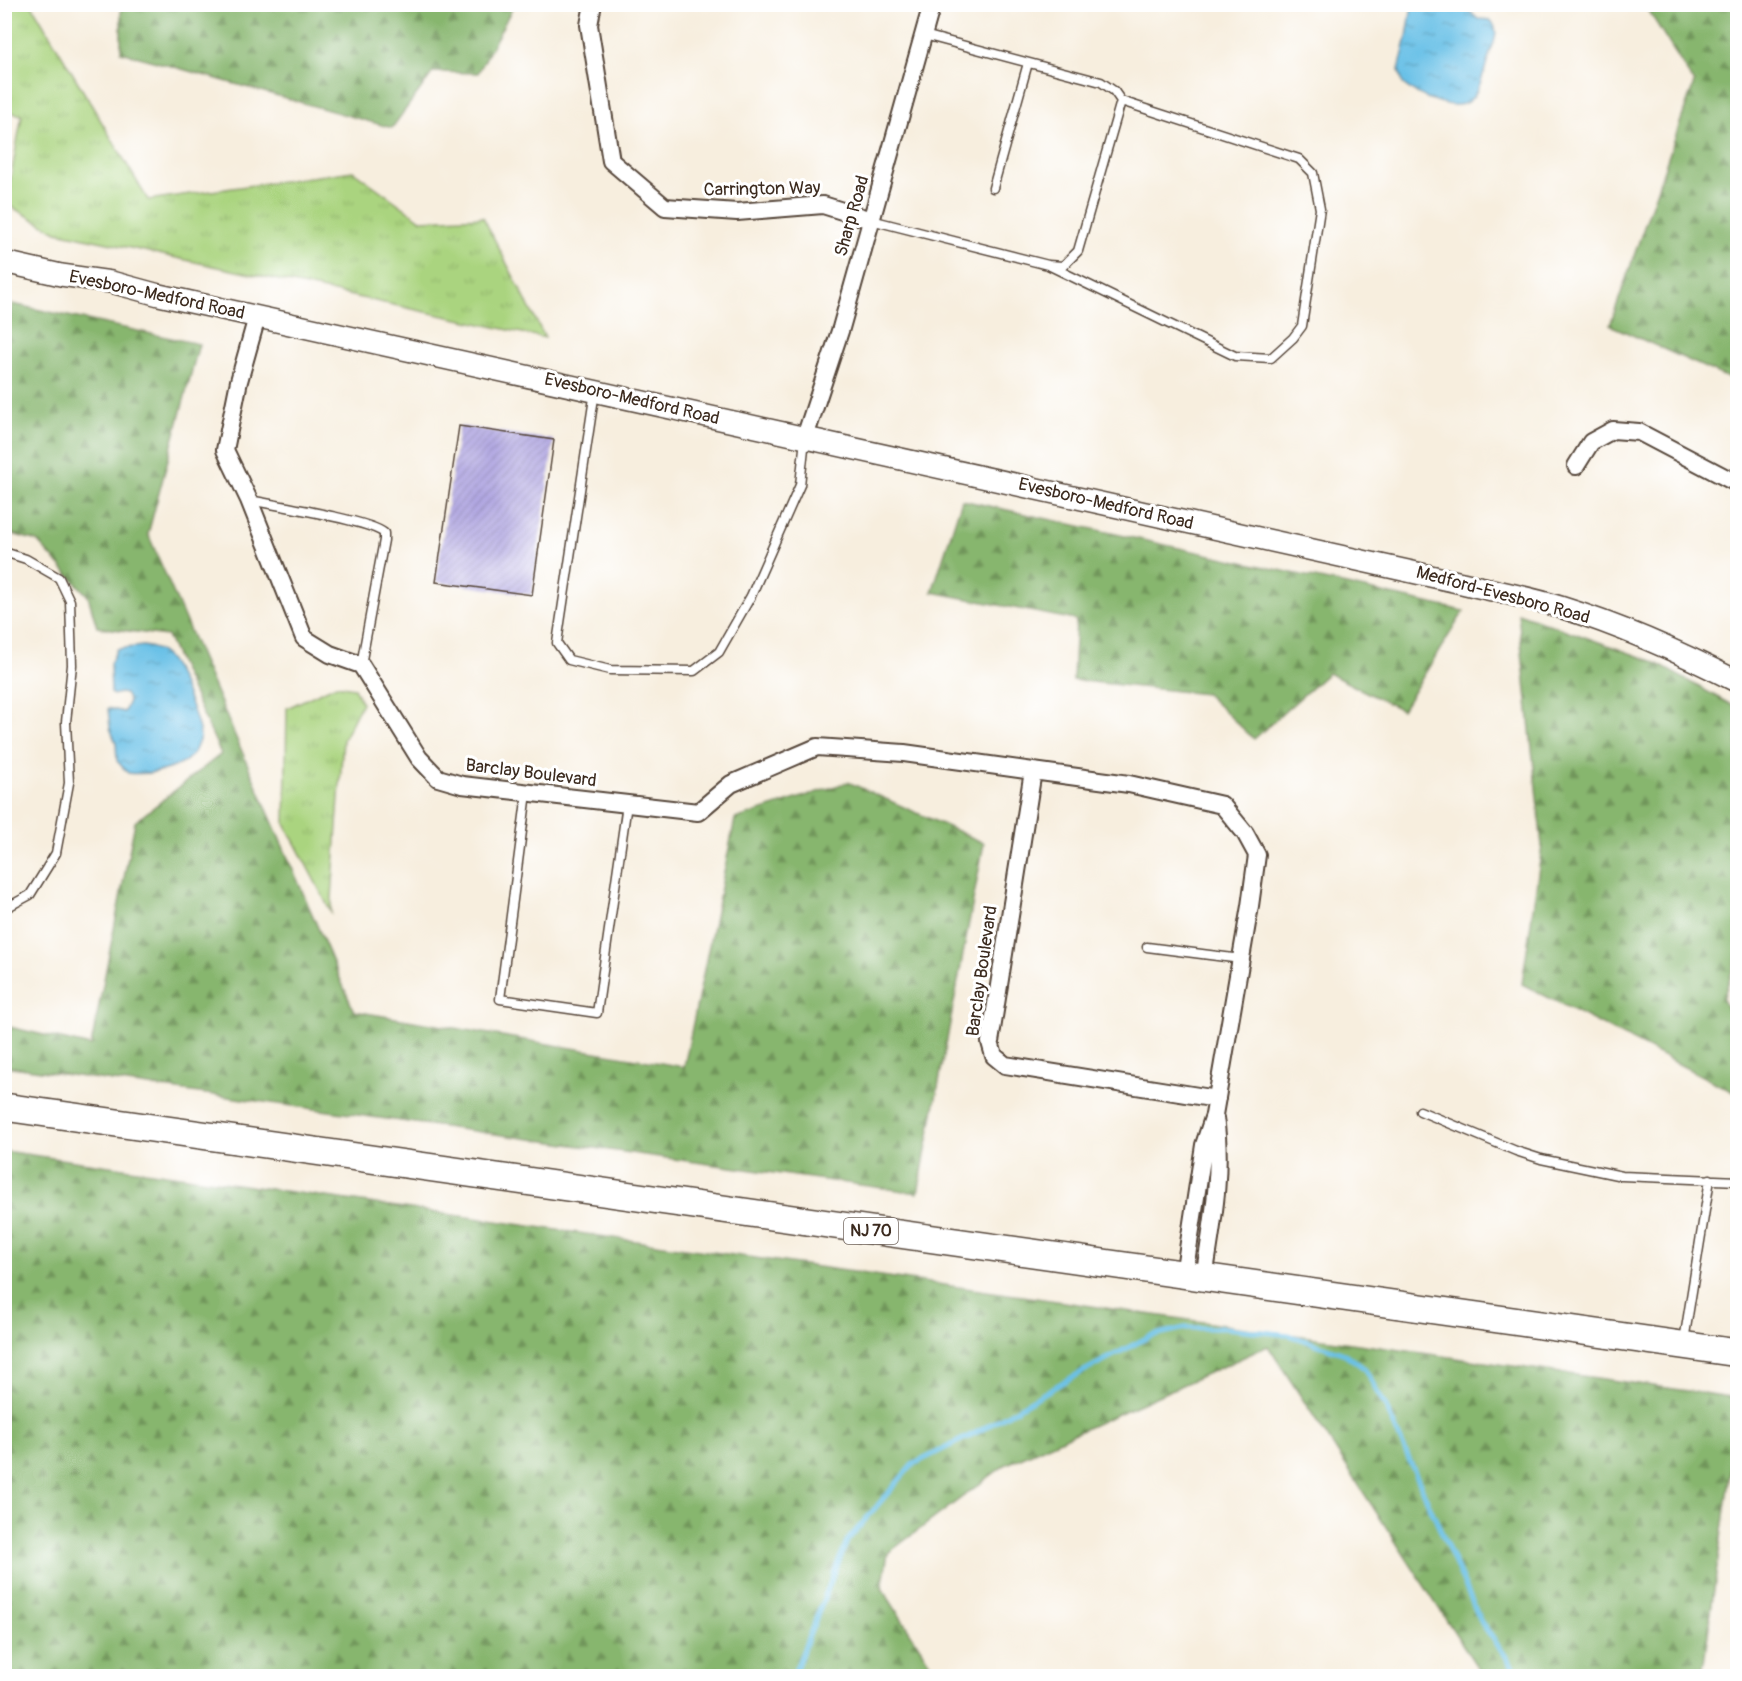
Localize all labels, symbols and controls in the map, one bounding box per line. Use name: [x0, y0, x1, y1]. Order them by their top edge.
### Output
street label: Sharp Road: [829, 173, 875, 259]
street label: Carrington Way: [703, 176, 821, 202]
street label: Evesboro-Medford Road: [67, 265, 247, 325]
street label: Evesboro-Medford Road: [542, 368, 722, 430]
street label: Evesboro-Medford Road: [1016, 473, 1196, 535]
street label: Medford-Evesboro Road: [1414, 561, 1592, 629]
street label: Barclay Boulevard: [464, 754, 598, 792]
street label: Barclay Boulevard: [961, 904, 1003, 1038]
road number: NJ 70: [844, 1218, 898, 1244]

